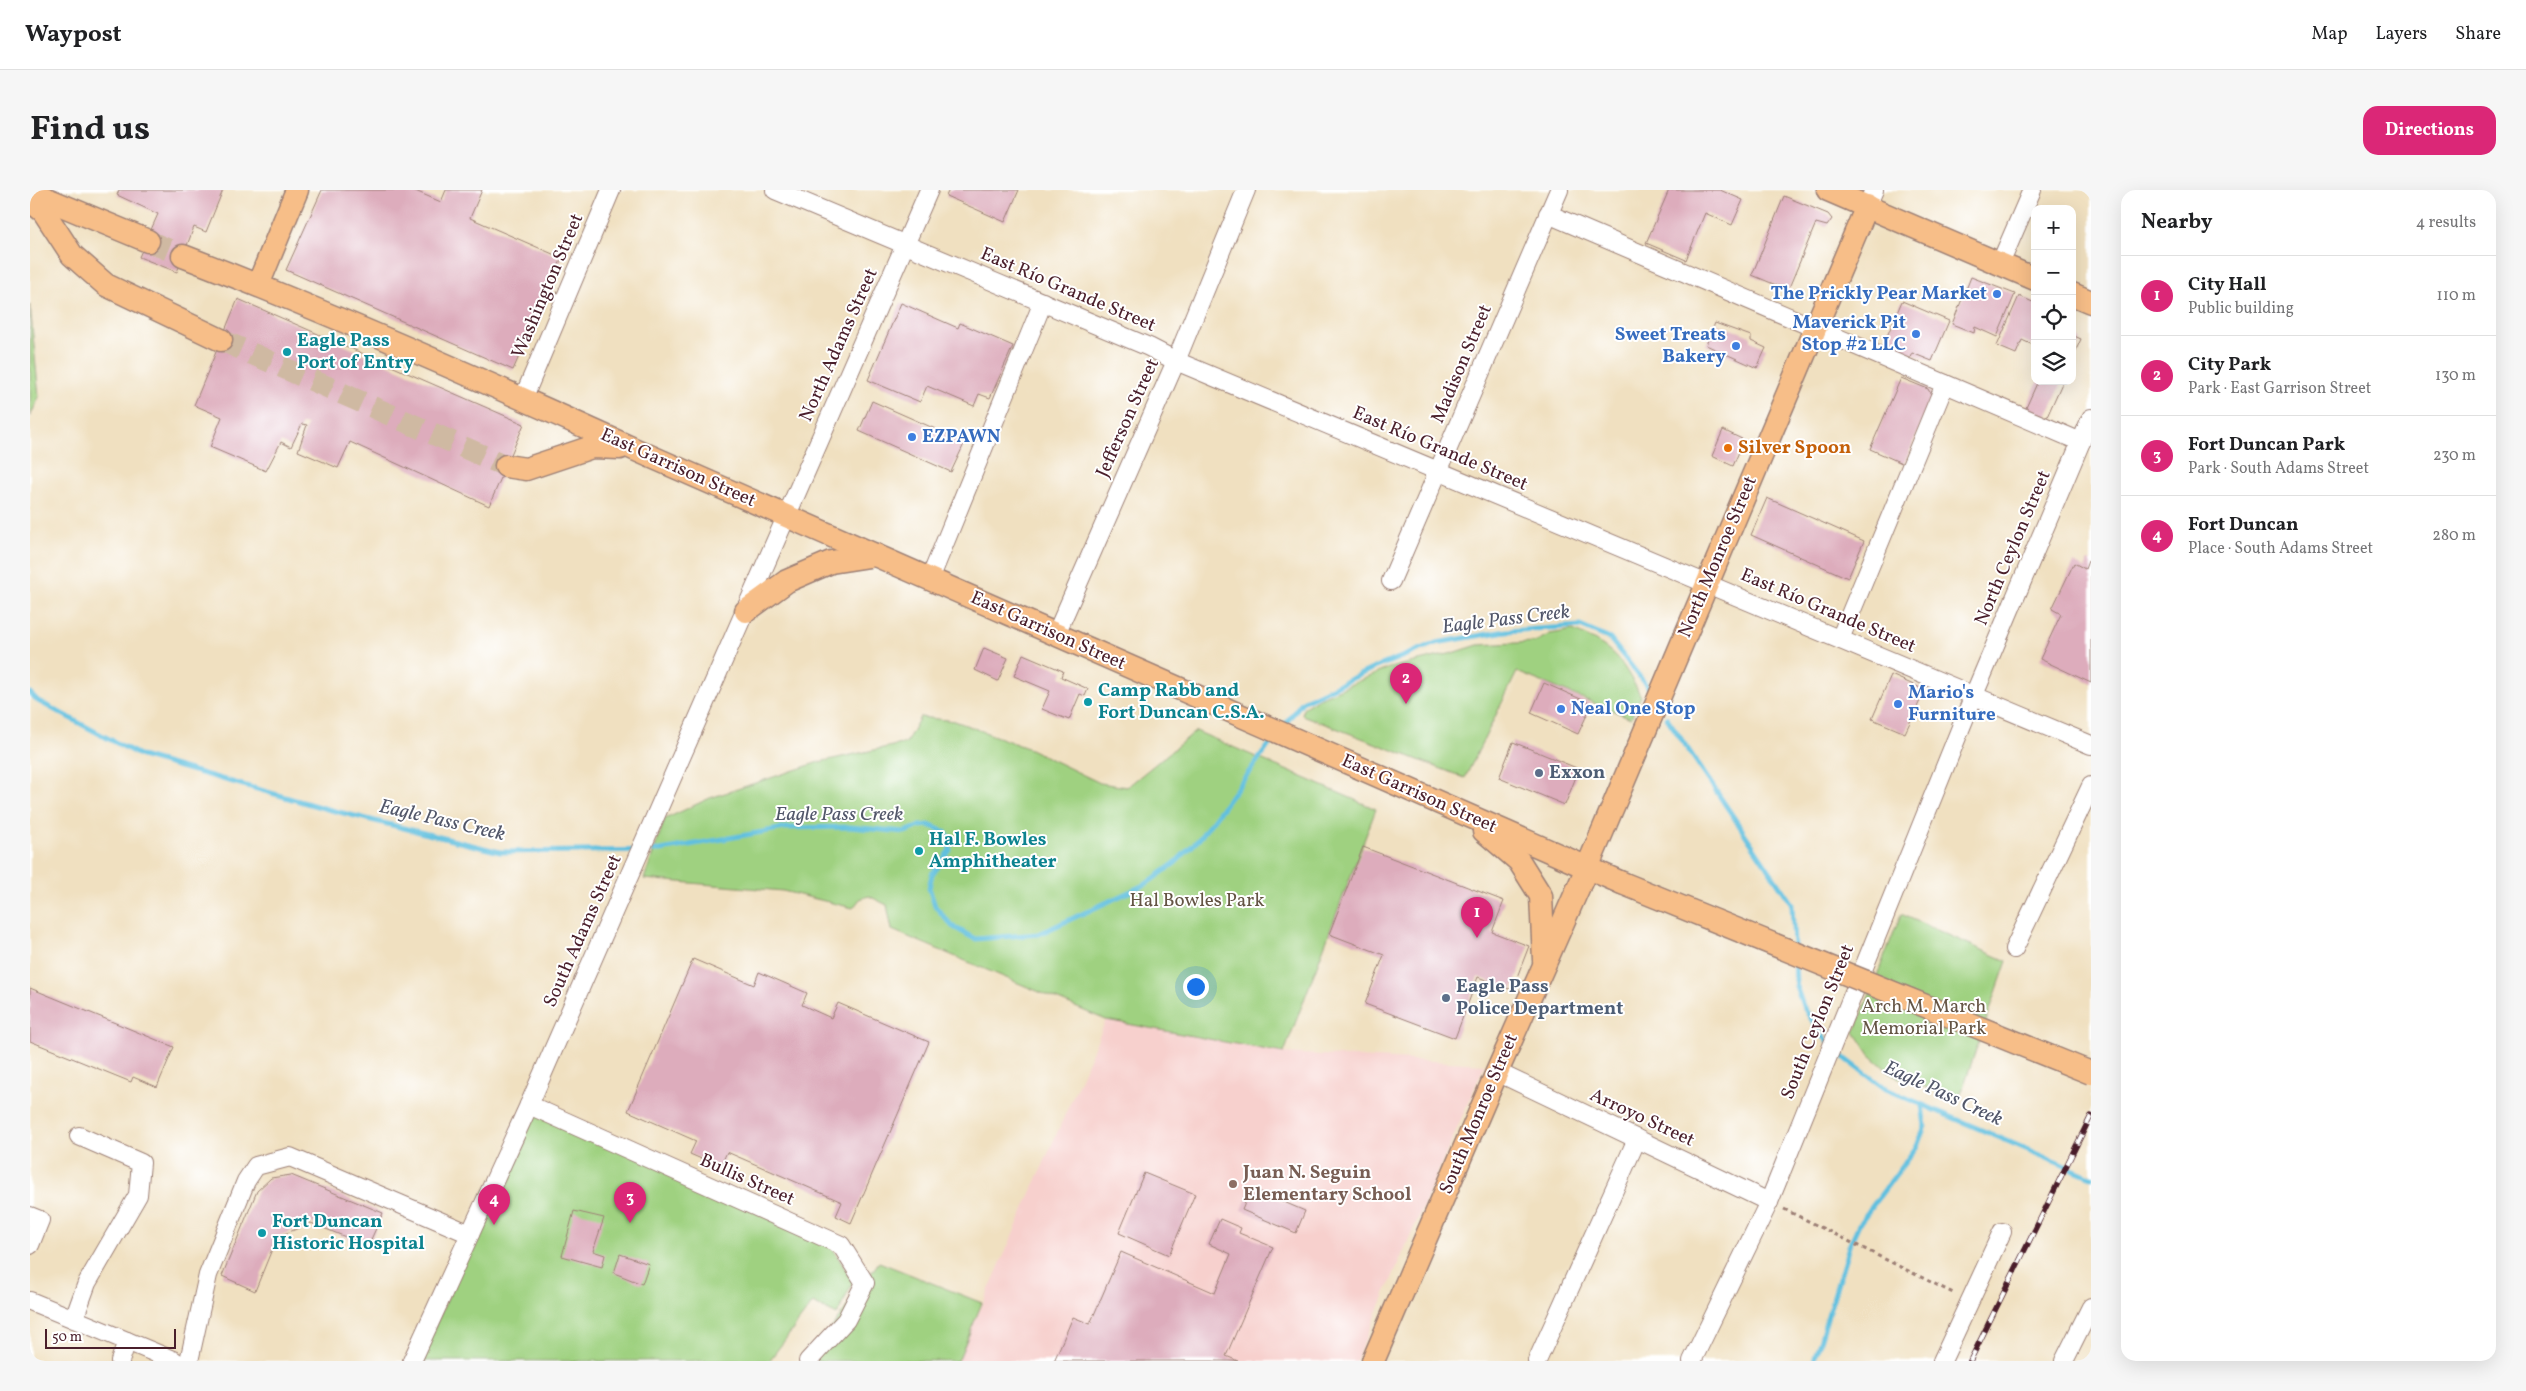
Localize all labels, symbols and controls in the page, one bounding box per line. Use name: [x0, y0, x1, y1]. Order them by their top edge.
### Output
text: Waypost: [25, 18, 122, 52]
text: Map: [2311, 22, 2347, 47]
text: Layers: [2375, 22, 2427, 47]
text: Share: [2455, 22, 2501, 47]
text: Find us: [30, 106, 150, 154]
button: Directions: [2363, 106, 2496, 155]
map controls: [2031, 205, 2076, 385]
button: +: [2031, 205, 2076, 250]
text: Nearby: [2141, 208, 2212, 237]
street label: Washington Street: [506, 209, 590, 362]
text: 4 results: [2416, 212, 2476, 234]
street label: East Río Grande Street: [976, 241, 1160, 339]
button: −: [2031, 250, 2076, 295]
street label: North Adams Street: [793, 264, 885, 426]
text: City Hall: [2188, 272, 2266, 298]
place label: The Prickly Pear Market: [1770, 281, 1987, 307]
text: 1: [2154, 285, 2160, 307]
text: 110 m: [2437, 285, 2476, 307]
marker: The Prickly Pear Market: [1991, 288, 2003, 300]
button: locate: [2031, 295, 2076, 340]
text: Public building: [2188, 298, 2294, 320]
street label: Madison Street: [1425, 300, 1499, 427]
place label: Maverick Pit Stop #2 LLC: [1792, 310, 1906, 358]
place label: Sweet Treats Bakery: [1615, 322, 1726, 370]
place label: Eagle Pass Port of Entry: [297, 328, 415, 376]
marker: Maverick Pit Stop #2 LLC: [1910, 328, 1922, 340]
marker: Sweet Treats Bakery: [1730, 340, 1742, 352]
button: layers: [2031, 340, 2076, 385]
marker: Eagle Pass Port of Entry: [281, 346, 293, 358]
text: City Park: [2188, 352, 2271, 378]
street label: Jefferson Street: [1090, 354, 1166, 482]
text: 2: [2153, 365, 2161, 387]
text: 130 m: [2435, 365, 2476, 387]
text: Park · East Garrison Street: [2188, 378, 2371, 400]
street label: East Río Grande Street: [1348, 400, 1532, 498]
street label: East Garrison Street: [596, 422, 760, 514]
place label: EZPAWN: [922, 424, 1001, 450]
marker: EZPAWN: [906, 431, 918, 443]
text: Fort Duncan Park: [2188, 432, 2345, 458]
place label: Silver Spoon: [1738, 435, 1851, 461]
marker: Silver Spoon: [1722, 442, 1734, 454]
text: 3: [2153, 445, 2161, 467]
text: 230 m: [2433, 445, 2476, 467]
text: Park · South Adams Street: [2188, 458, 2369, 480]
street label: North Ceylon Street: [1969, 466, 2058, 630]
street label: North Monroe Street: [1672, 472, 1764, 642]
text: Fort Duncan: [2188, 512, 2299, 538]
text: 4: [2152, 525, 2162, 547]
text: 280 m: [2432, 525, 2476, 547]
text: Place · South Adams Street: [2188, 538, 2373, 560]
street label: East Río Grande Street: [1736, 562, 1920, 660]
street label: East Garrison Street: [966, 585, 1130, 677]
water label: Eagle Pass Creek: [1441, 598, 1571, 642]
pin: 2: [1390, 663, 1422, 704]
place label: Camp Rabb and Fort Duncan C.S.A.: [1098, 678, 1265, 726]
place label: Mario's Furniture: [1908, 680, 1996, 728]
marker: Camp Rabb and Fort Duncan C.S.A.: [1082, 696, 1094, 708]
place label: Neal One Stop: [1571, 696, 1695, 722]
marker: Mario's Furniture: [1892, 698, 1904, 710]
marker: Neal One Stop: [1555, 703, 1567, 715]
street label: East Garrison Street: [1337, 748, 1501, 840]
place label: Exxon: [1549, 760, 1605, 786]
marker: Exxon: [1533, 767, 1545, 779]
water label: Eagle Pass Creek: [376, 793, 508, 849]
water label: Eagle Pass Creek: [775, 801, 903, 829]
place label: Hal F. Bowles Amphitheater: [929, 827, 1057, 875]
marker: Hal F. Bowles Amphitheater: [913, 845, 925, 857]
street label: South Adams Street: [538, 850, 629, 1012]
park label: Hal Bowles Park: [1129, 888, 1265, 914]
pin: 1: [1461, 897, 1493, 938]
street label: South Ceylon Street: [1775, 940, 1861, 1104]
your location: [1183, 974, 1209, 1000]
place label: Eagle Pass Police Department: [1456, 974, 1623, 1022]
marker: Eagle Pass Police Department: [1440, 992, 1452, 1004]
park label: Arch M. March Memorial Park: [1862, 994, 1986, 1042]
street label: South Monroe Street: [1433, 1029, 1525, 1198]
water label: Eagle Pass Creek: [1879, 1054, 2007, 1134]
street label: Arroyo Street: [1585, 1082, 1699, 1154]
street label: Bullis Street: [695, 1148, 799, 1213]
place label: Juan N. Seguin Elementary School: [1242, 1160, 1411, 1208]
marker: Juan N. Seguin Elementary School: [1227, 1178, 1239, 1190]
pin: 3: [614, 1182, 646, 1223]
pin: 4: [478, 1184, 510, 1225]
place label: Fort Duncan Historic Hospital: [272, 1209, 425, 1257]
marker: Fort Duncan Historic Hospital: [256, 1227, 268, 1239]
scale bar: [45, 1326, 176, 1349]
text: 50 m: [52, 1328, 82, 1347]

